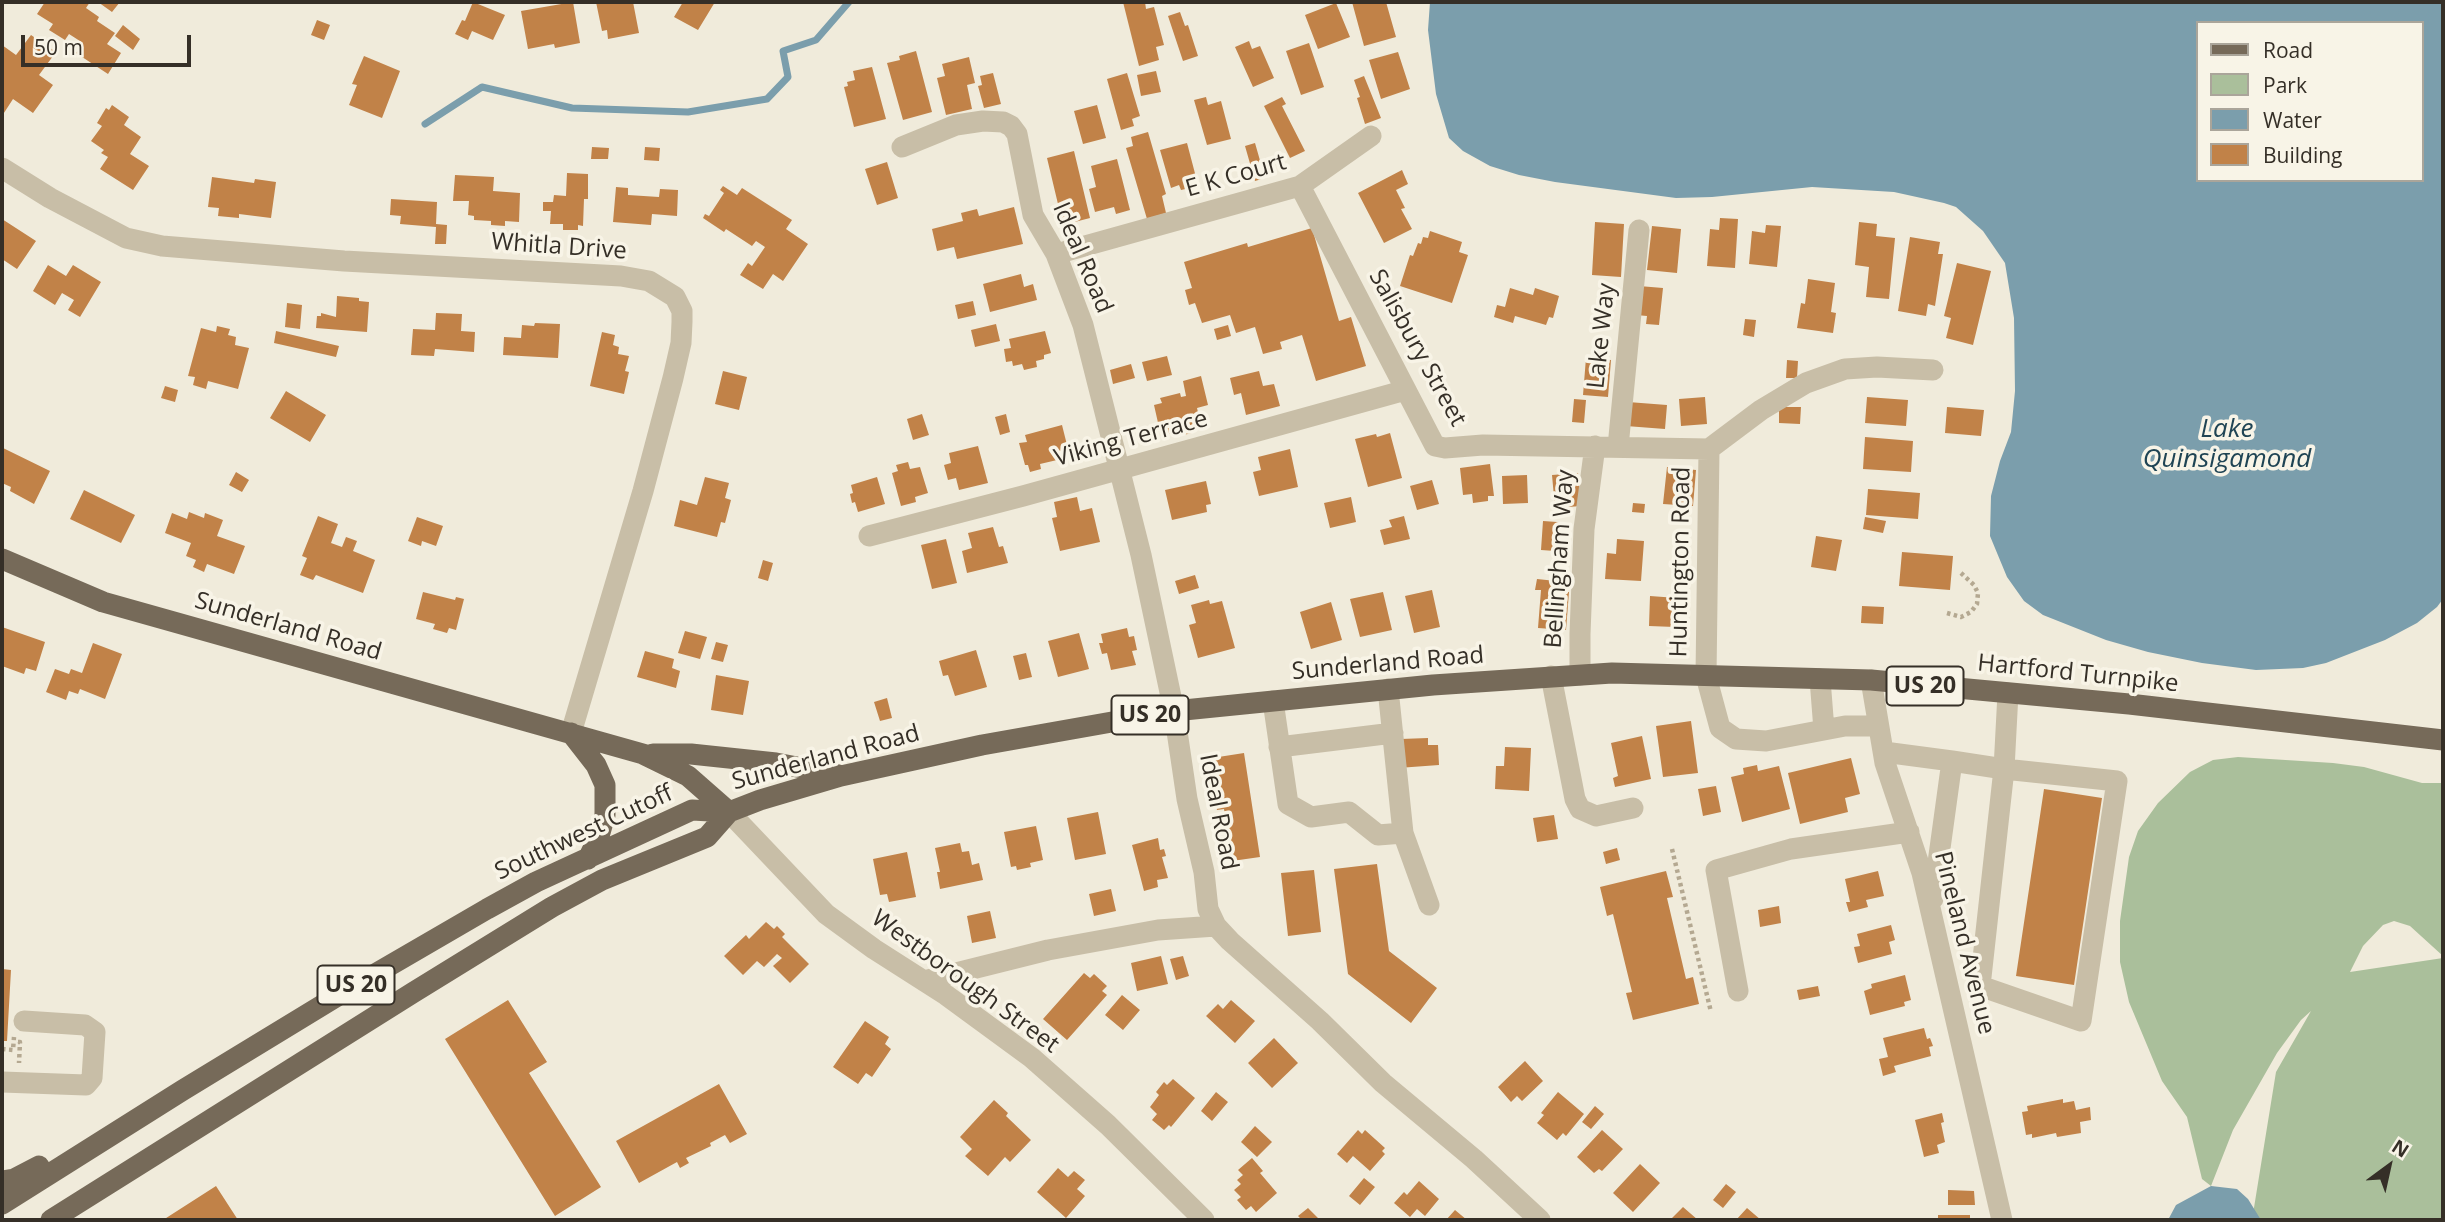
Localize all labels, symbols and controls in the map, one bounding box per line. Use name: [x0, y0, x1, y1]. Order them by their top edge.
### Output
scale bar: [24, 21, 194, 65]
legend: [2196, 21, 2424, 182]
text: 50 m: [34, 33, 83, 61]
text: Road: [2263, 36, 2313, 64]
text: Park: [2263, 71, 2307, 99]
text: Water: [2263, 106, 2322, 134]
text: Building: [2263, 141, 2342, 169]
street label: E K Court: [1182, 148, 1290, 204]
street label: Ideal Road: [1046, 198, 1118, 318]
street label: Whitla Drive: [490, 228, 628, 266]
street label: Salisbury Street: [1362, 265, 1472, 431]
street label: Lake Way: [1582, 282, 1622, 390]
street label: Viking Terrace: [1051, 405, 1211, 473]
water label: Lake Quinsigamond: [2143, 414, 2311, 476]
street label: Huntington Road: [1665, 466, 1697, 658]
street label: Bellingham Way: [1539, 469, 1581, 649]
street label: Sunderland Road: [191, 587, 385, 667]
street label: Sunderland Road: [1291, 641, 1485, 687]
street label: Hartford Turnpike: [1976, 649, 2180, 699]
road number: US 20: [1886, 666, 1964, 706]
road number: US 20: [1112, 695, 1188, 734]
street label: Sunderland Road: [729, 719, 923, 797]
street label: Ideal Road: [1193, 751, 1243, 873]
street label: Southwest Cutoff: [491, 779, 677, 887]
street label: Pineland Avenue: [1927, 849, 2001, 1037]
street label: Westborough Street: [866, 904, 1064, 1060]
road number: US 20: [318, 966, 394, 1004]
north arrow: [2354, 1131, 2424, 1201]
text: N: [2387, 1133, 2414, 1163]

